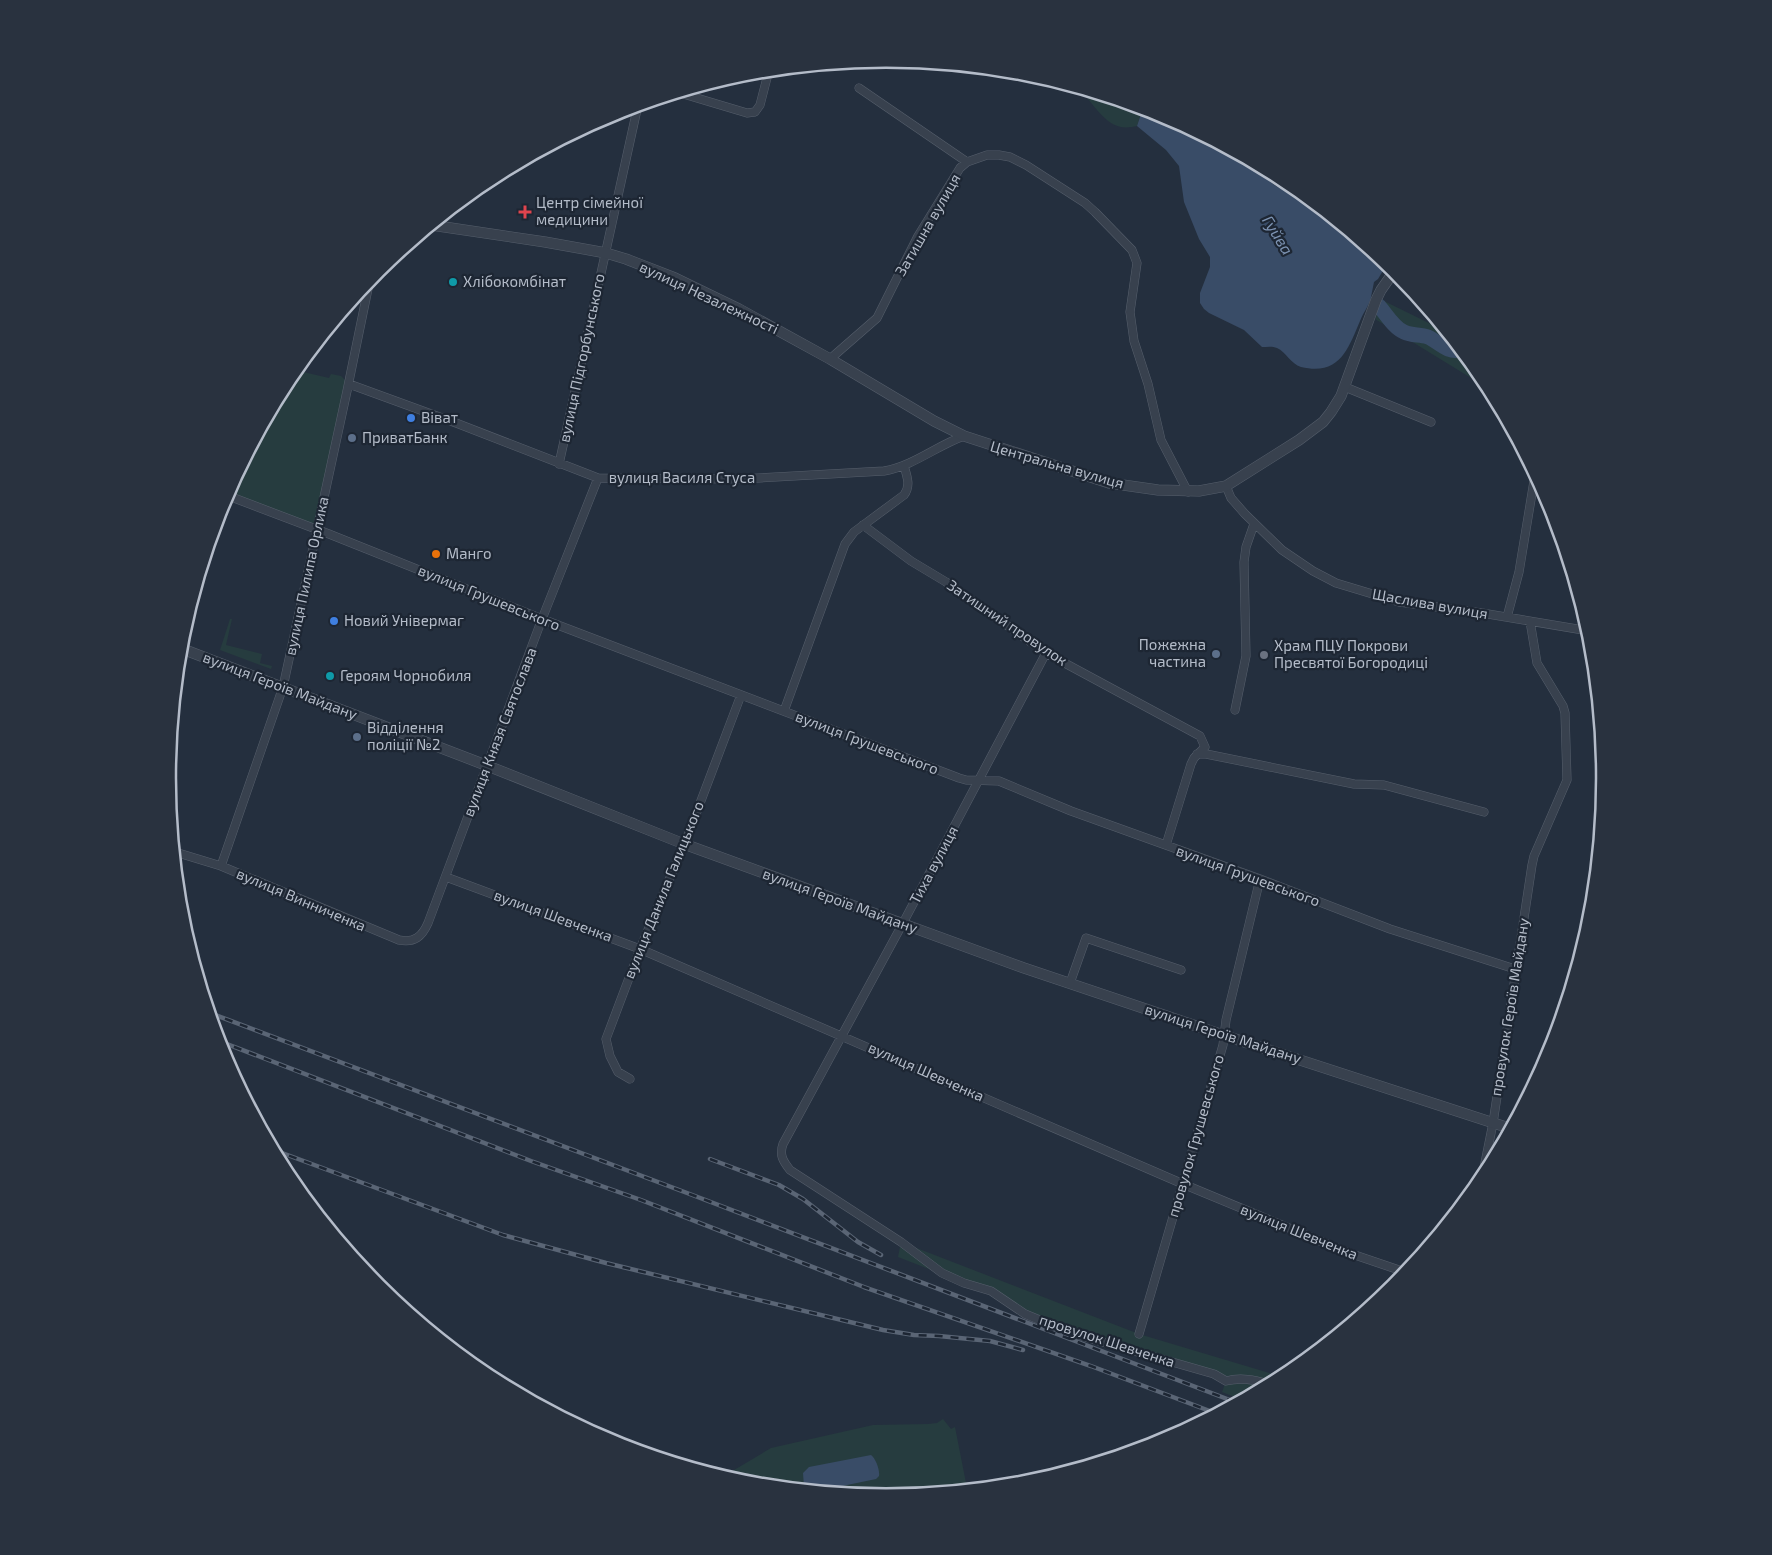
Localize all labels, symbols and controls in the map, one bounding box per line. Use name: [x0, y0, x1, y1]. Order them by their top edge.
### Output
street label: Затишна вулиця: [891, 170, 965, 279]
place label: Центр сімейної медицини: [536, 193, 643, 228]
marker: Центр сімейної медицини: [518, 205, 532, 219]
water label: Гуйва: [1259, 212, 1298, 258]
street label: вулиця Незалежності: [637, 257, 782, 338]
place label: Хлібокомбінат: [463, 272, 566, 290]
street label: вулиця Підгорбунського: [554, 272, 609, 444]
marker: Хлібокомбінат: [447, 276, 459, 288]
place label: Віват: [421, 408, 458, 426]
marker: Віват: [405, 412, 417, 424]
place label: ПриватБанк: [362, 428, 448, 446]
marker: ПриватБанк: [346, 432, 358, 444]
street label: Центральна вулиця: [988, 436, 1126, 493]
street label: вулиця Василя Стуса: [609, 468, 755, 487]
street label: вулиця Пилипа Орлика: [280, 495, 333, 657]
place label: Манго: [446, 544, 492, 562]
marker: Манго: [430, 548, 442, 560]
street label: вулиця Грушевського: [415, 560, 563, 635]
street label: Затишний провулок: [943, 575, 1071, 670]
street label: Щаслива вулиця: [1371, 584, 1489, 623]
place label: Новий Універмаг: [344, 611, 464, 629]
marker: Новий Універмаг: [328, 615, 340, 627]
place label: Пожежна частина: [1139, 635, 1206, 670]
place label: Храм ПЦУ Покрови Пресвятої Богородиці: [1274, 636, 1428, 671]
street label: вулиця Князя Святослава: [458, 645, 541, 819]
street label: вулиця Героїв Майдану: [200, 647, 360, 724]
marker: Пожежна частина: [1210, 648, 1222, 660]
marker: Храм ПЦУ Покрови Пресвятої Богородиці: [1258, 649, 1270, 661]
place label: Героям Чорнобиля: [340, 666, 472, 684]
marker: Героям Чорнобиля: [324, 670, 336, 682]
street label: вулиця Грушевського: [793, 706, 941, 779]
place label: Відділення поліції №2: [367, 718, 444, 753]
marker: Відділення поліції №2: [351, 731, 363, 743]
street label: вулиця Данила Галицького: [619, 798, 708, 981]
street label: Тиха вулиця: [905, 822, 962, 907]
street label: вулиця Грушевського: [1174, 841, 1323, 910]
street label: вулиця Винниченка: [234, 864, 369, 935]
street label: вулиця Героїв Майдану: [760, 864, 920, 937]
street label: вулиця Шевченка: [491, 885, 615, 946]
street label: провулок Героїв Майдану: [1486, 916, 1533, 1097]
street label: вулиця Героїв Майдану: [1142, 999, 1304, 1068]
street label: вулиця Шевченка: [865, 1037, 987, 1106]
street label: провулок Грушевського: [1163, 1052, 1228, 1219]
street label: вулиця Шевченка: [1238, 1199, 1361, 1264]
street label: провулок Шевченка: [1037, 1310, 1177, 1371]

